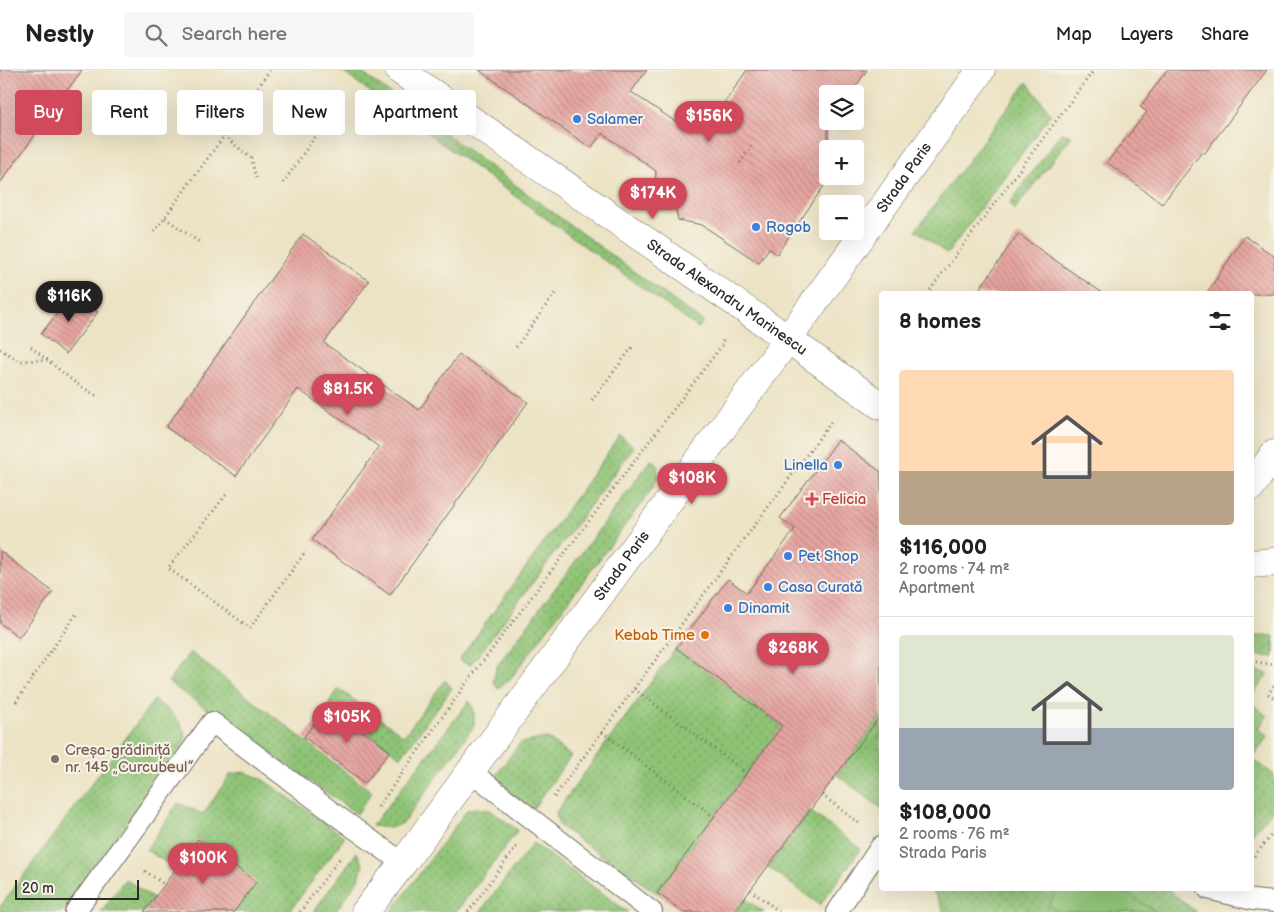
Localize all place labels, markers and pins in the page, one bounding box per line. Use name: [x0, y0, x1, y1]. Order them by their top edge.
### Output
pin: $156K: [674, 100, 744, 143]
place label: Salamer: [587, 110, 644, 129]
marker: Salamer: [571, 113, 583, 125]
pin: $174K: [618, 178, 688, 220]
place label: Rogob: [766, 218, 811, 237]
marker: Rogob: [750, 221, 762, 233]
pin: $116K: [34, 280, 104, 323]
pin: $81.5K: [307, 374, 389, 416]
place label: Linella: [783, 456, 828, 475]
marker: Linella: [832, 459, 844, 471]
pin: $108K: [657, 462, 727, 505]
place label: Felicia: [822, 490, 866, 509]
marker: Felicia: [806, 493, 818, 505]
place label: Pet Shop: [798, 547, 859, 566]
marker: Pet Shop: [782, 550, 794, 562]
place label: Casa Curată: [778, 578, 862, 597]
marker: Casa Curată: [762, 581, 774, 593]
place label: Dinamit: [738, 599, 790, 618]
marker: Dinamit: [722, 602, 734, 614]
place label: Kebab Time: [614, 626, 695, 645]
marker: Kebab Time: [699, 629, 711, 641]
pin: $268K: [758, 632, 828, 675]
pin: $105K: [312, 702, 382, 744]
place label: Creșa-grădiniță nr. 145 „Curcubeul”: [65, 741, 194, 777]
marker: Creșa-grădiniță nr. 145 „Curcubeul”: [49, 753, 61, 765]
pin: $100K: [168, 842, 238, 885]

